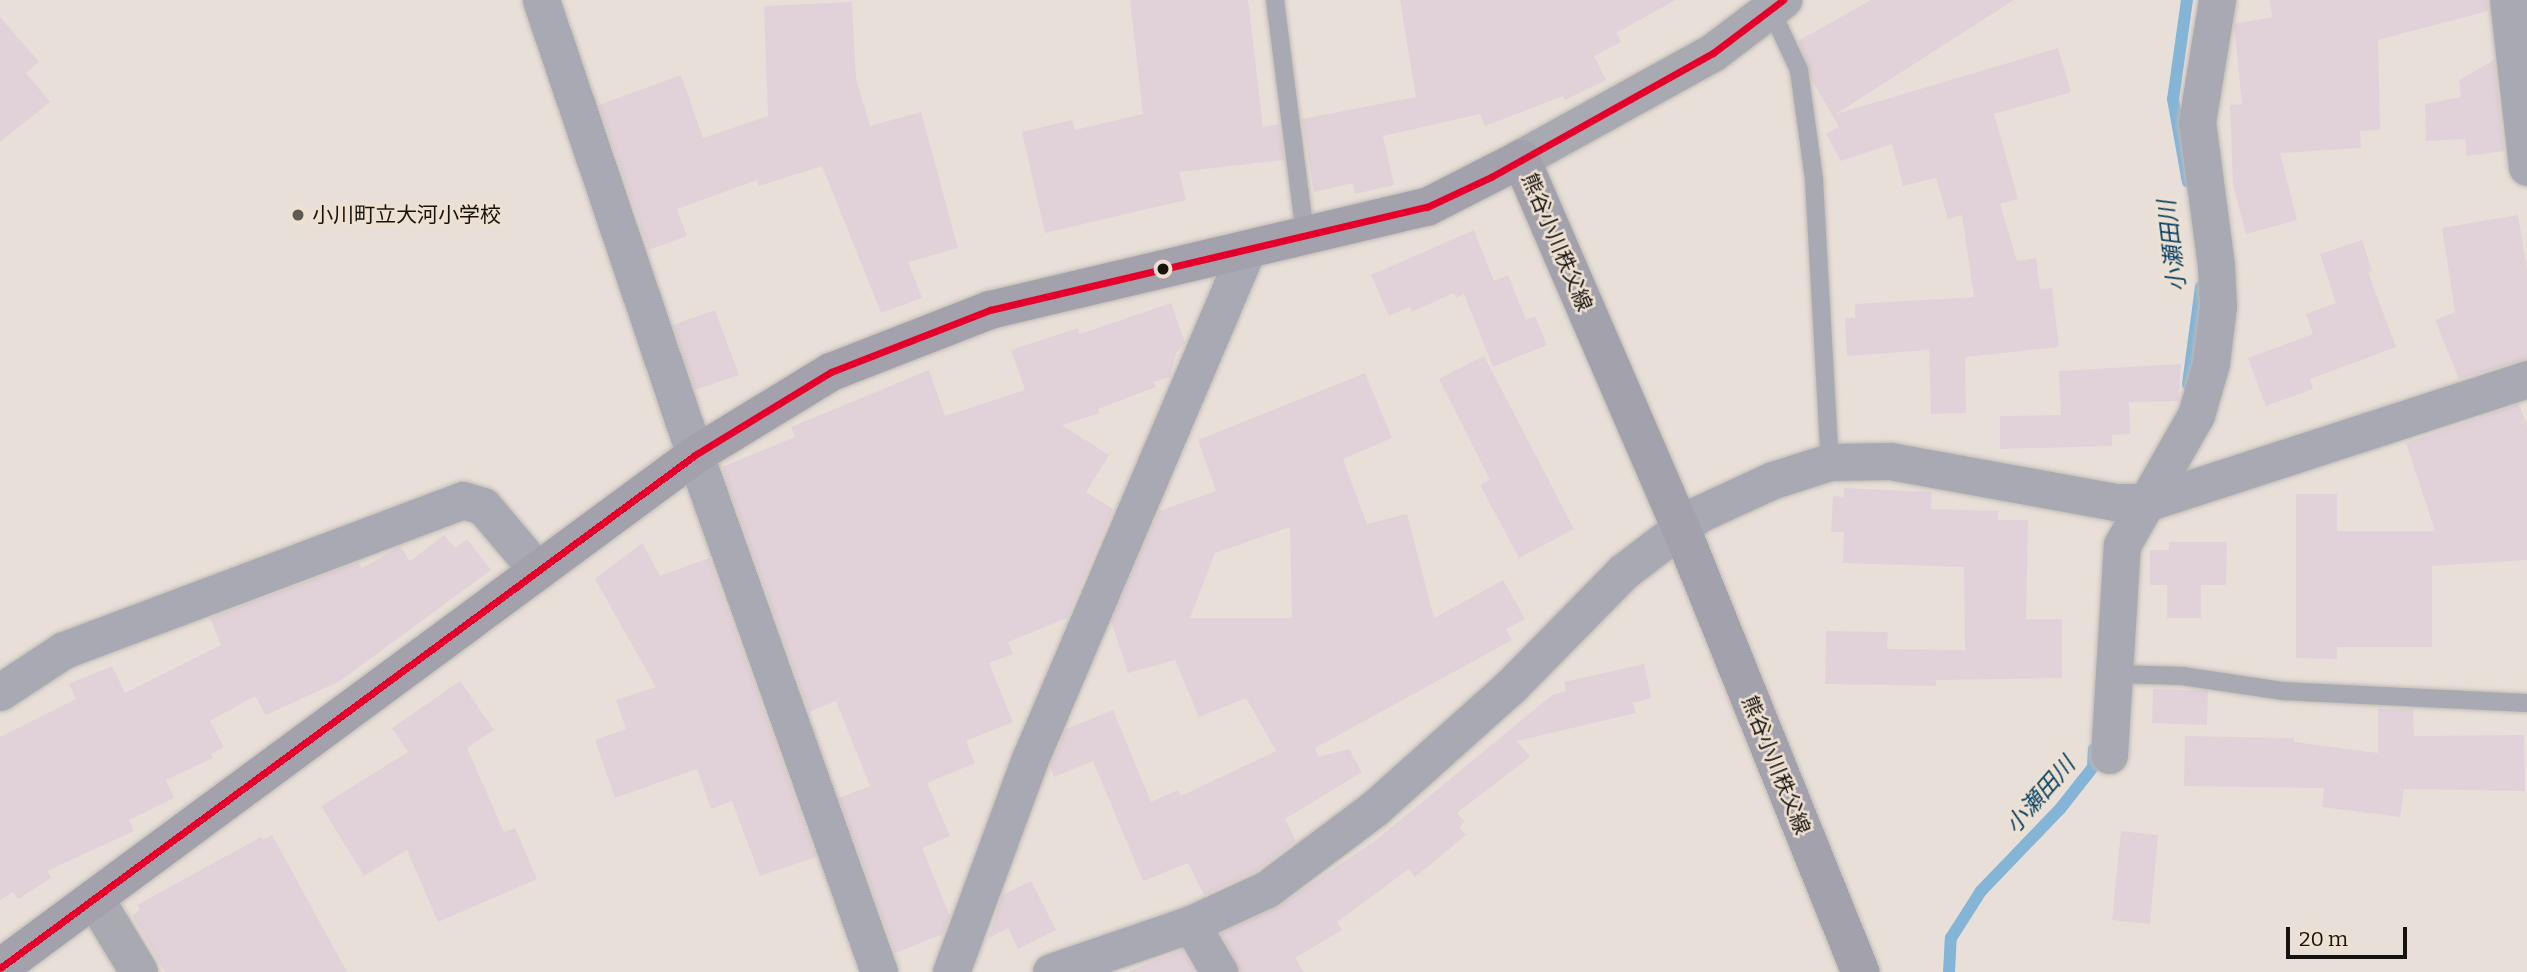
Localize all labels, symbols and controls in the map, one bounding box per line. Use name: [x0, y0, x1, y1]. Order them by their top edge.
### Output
street label: 熊谷小川秩父線: [1517, 169, 1597, 315]
water label: 小瀬田川: [2153, 199, 2191, 293]
place label: 小川町立大河小学校: [312, 202, 501, 228]
marker: 小川町立大河小学校: [290, 207, 306, 223]
unlabelled marker: [1156, 262, 1170, 276]
street label: 熊谷小川秩父線: [1737, 692, 1815, 838]
water label: 小瀬田川: [1999, 751, 2081, 839]
scale bar: [2289, 912, 2410, 956]
text: 20 m: [2299, 926, 2348, 952]

